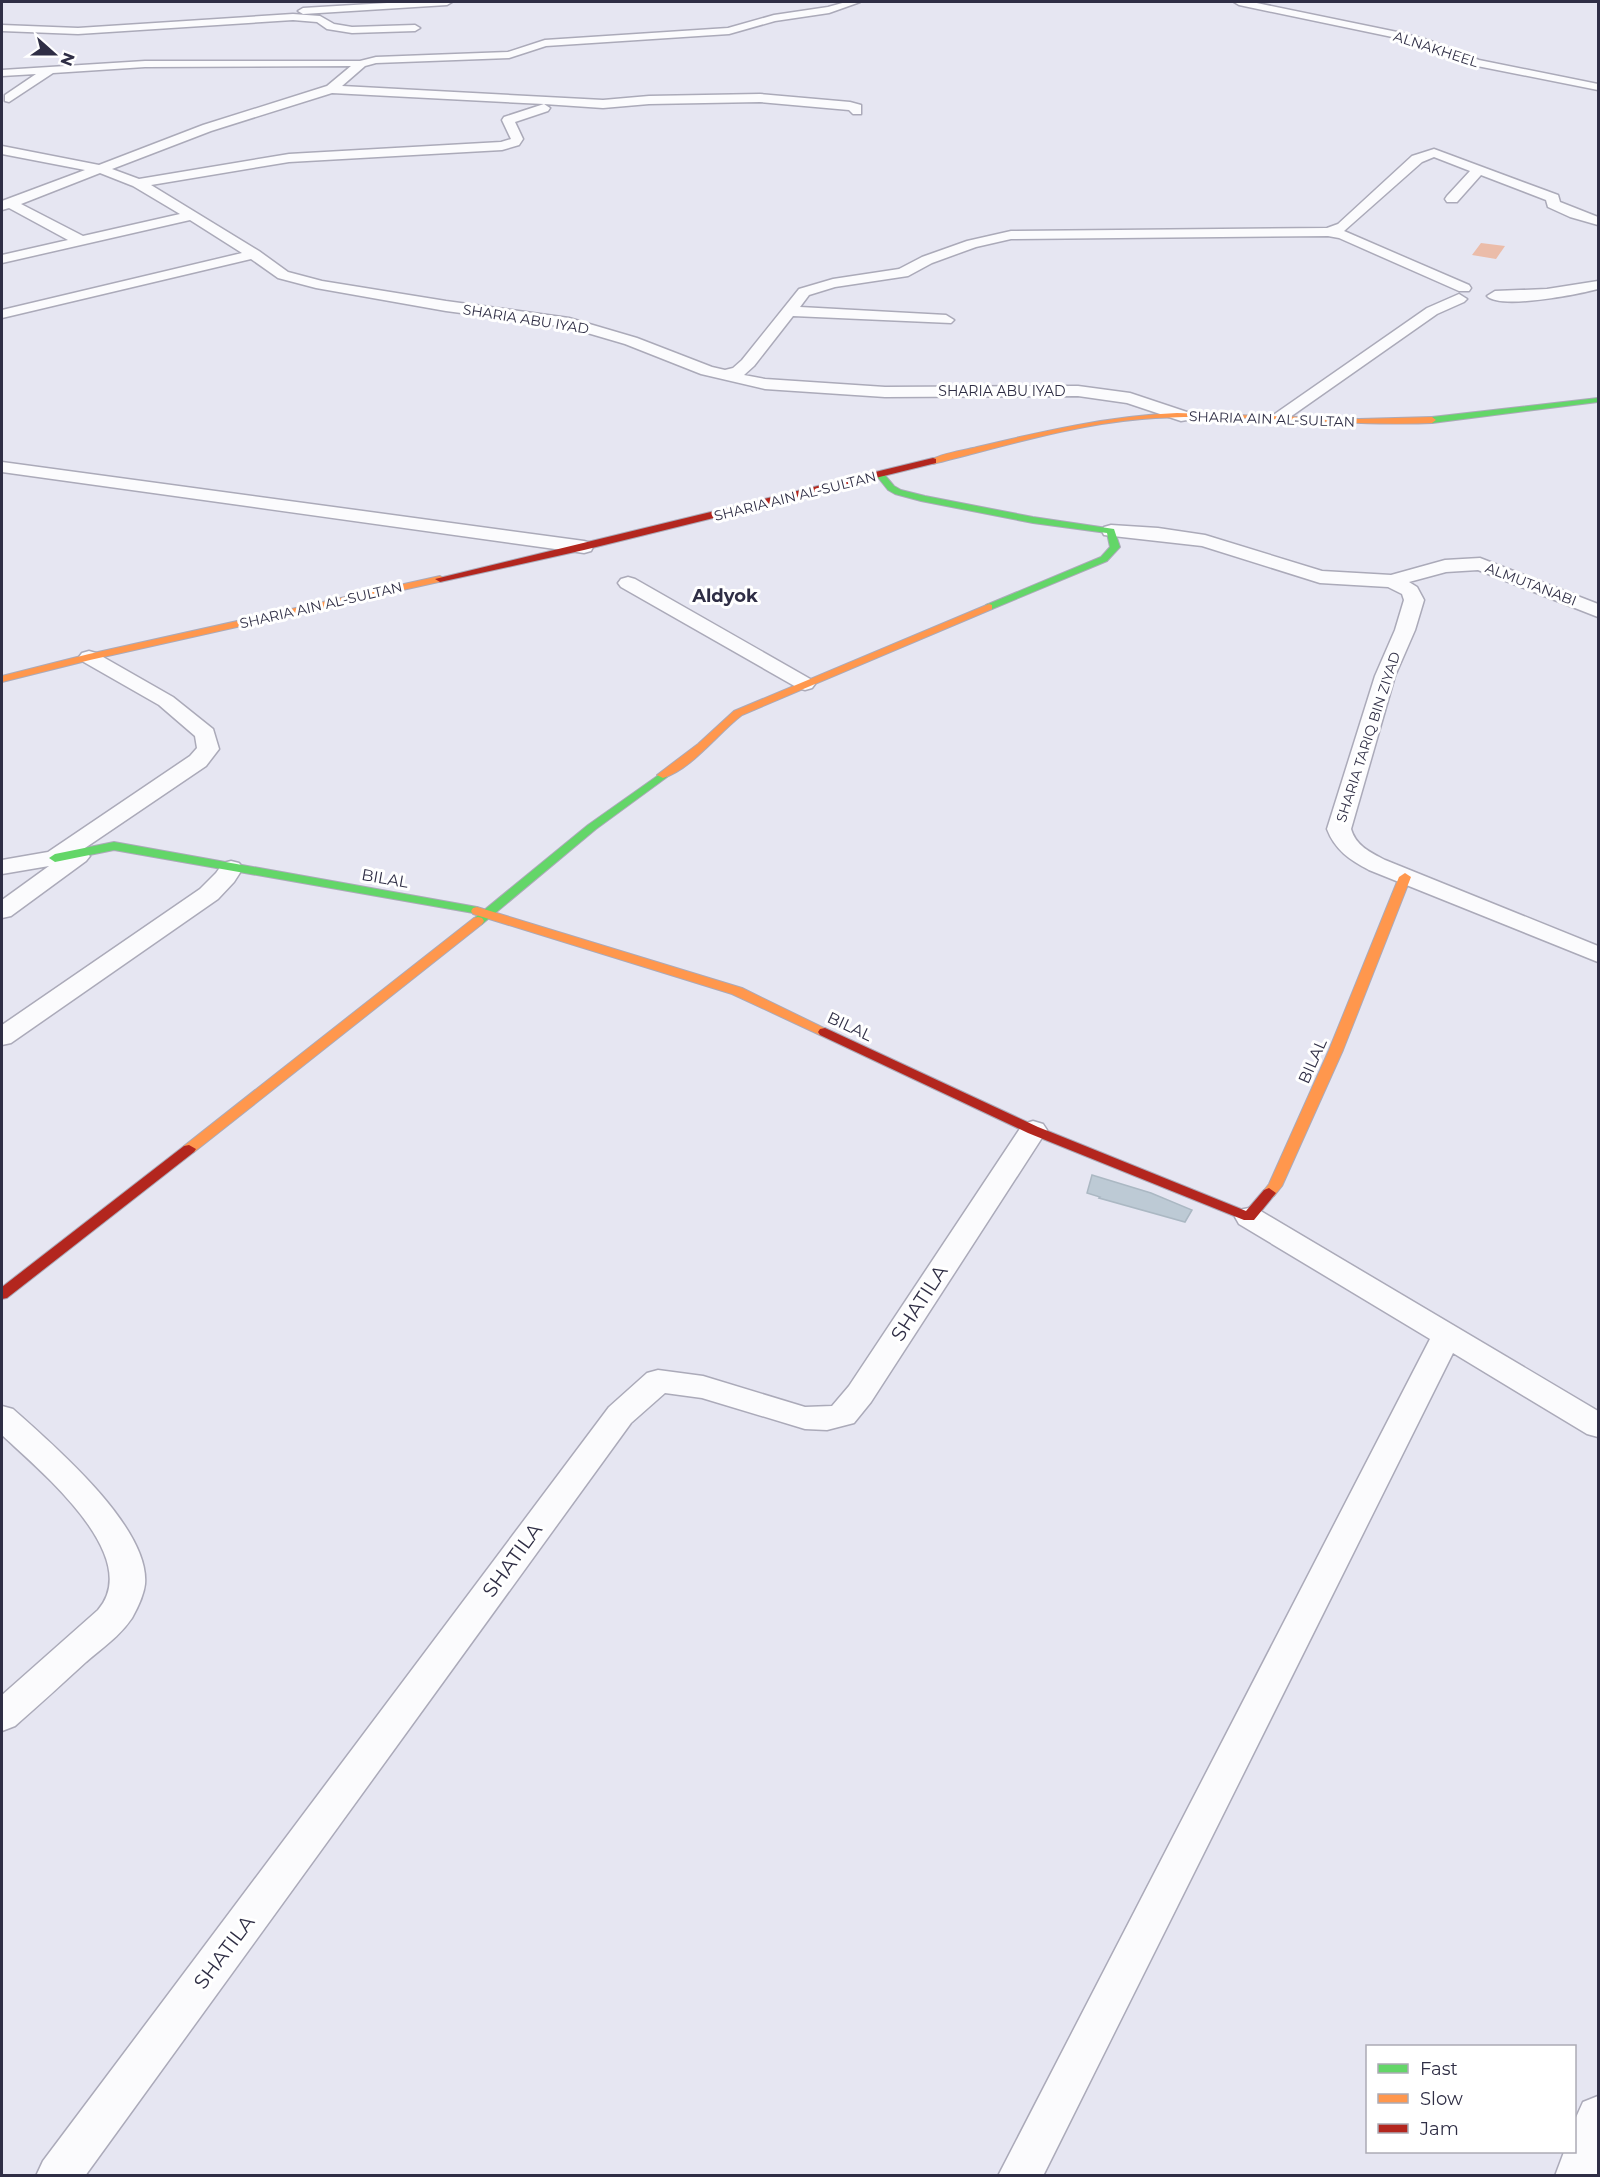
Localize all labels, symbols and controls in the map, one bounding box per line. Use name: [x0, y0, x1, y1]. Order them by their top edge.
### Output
north arrow: [24, 24, 84, 84]
street label: ALNAKHEEL: [1391, 27, 1481, 71]
text: N: [56, 50, 79, 69]
street label: SHARIA ABU IYAD: [462, 300, 590, 338]
street label: SHARIA ABU IYAD: [938, 382, 1066, 400]
street label: SHARIA AIN AL-SULTAN: [1189, 407, 1355, 431]
street label: SHARIA AIN AL-SULTAN: [712, 467, 878, 525]
street label: ALMUTANABI: [1483, 558, 1579, 610]
street label: SHARIA AIN AL-SULTAN: [238, 578, 404, 632]
district label: Aldyok: [691, 585, 758, 607]
street label: SHARIA TARIQ BIN ZIYAD: [1332, 649, 1404, 825]
street label: BILAL: [360, 865, 410, 892]
street label: BILAL: [824, 1008, 876, 1045]
street label: BILAL: [1294, 1035, 1331, 1087]
street label: SHATILA: [886, 1260, 953, 1346]
street label: SHATILA: [477, 1518, 547, 1602]
street label: SHATILA: [189, 1910, 260, 1994]
legend: [1366, 2045, 1576, 2153]
text: Fast: [1420, 2058, 1458, 2080]
text: Slow: [1420, 2088, 1463, 2110]
text: Jam: [1419, 2118, 1459, 2140]

